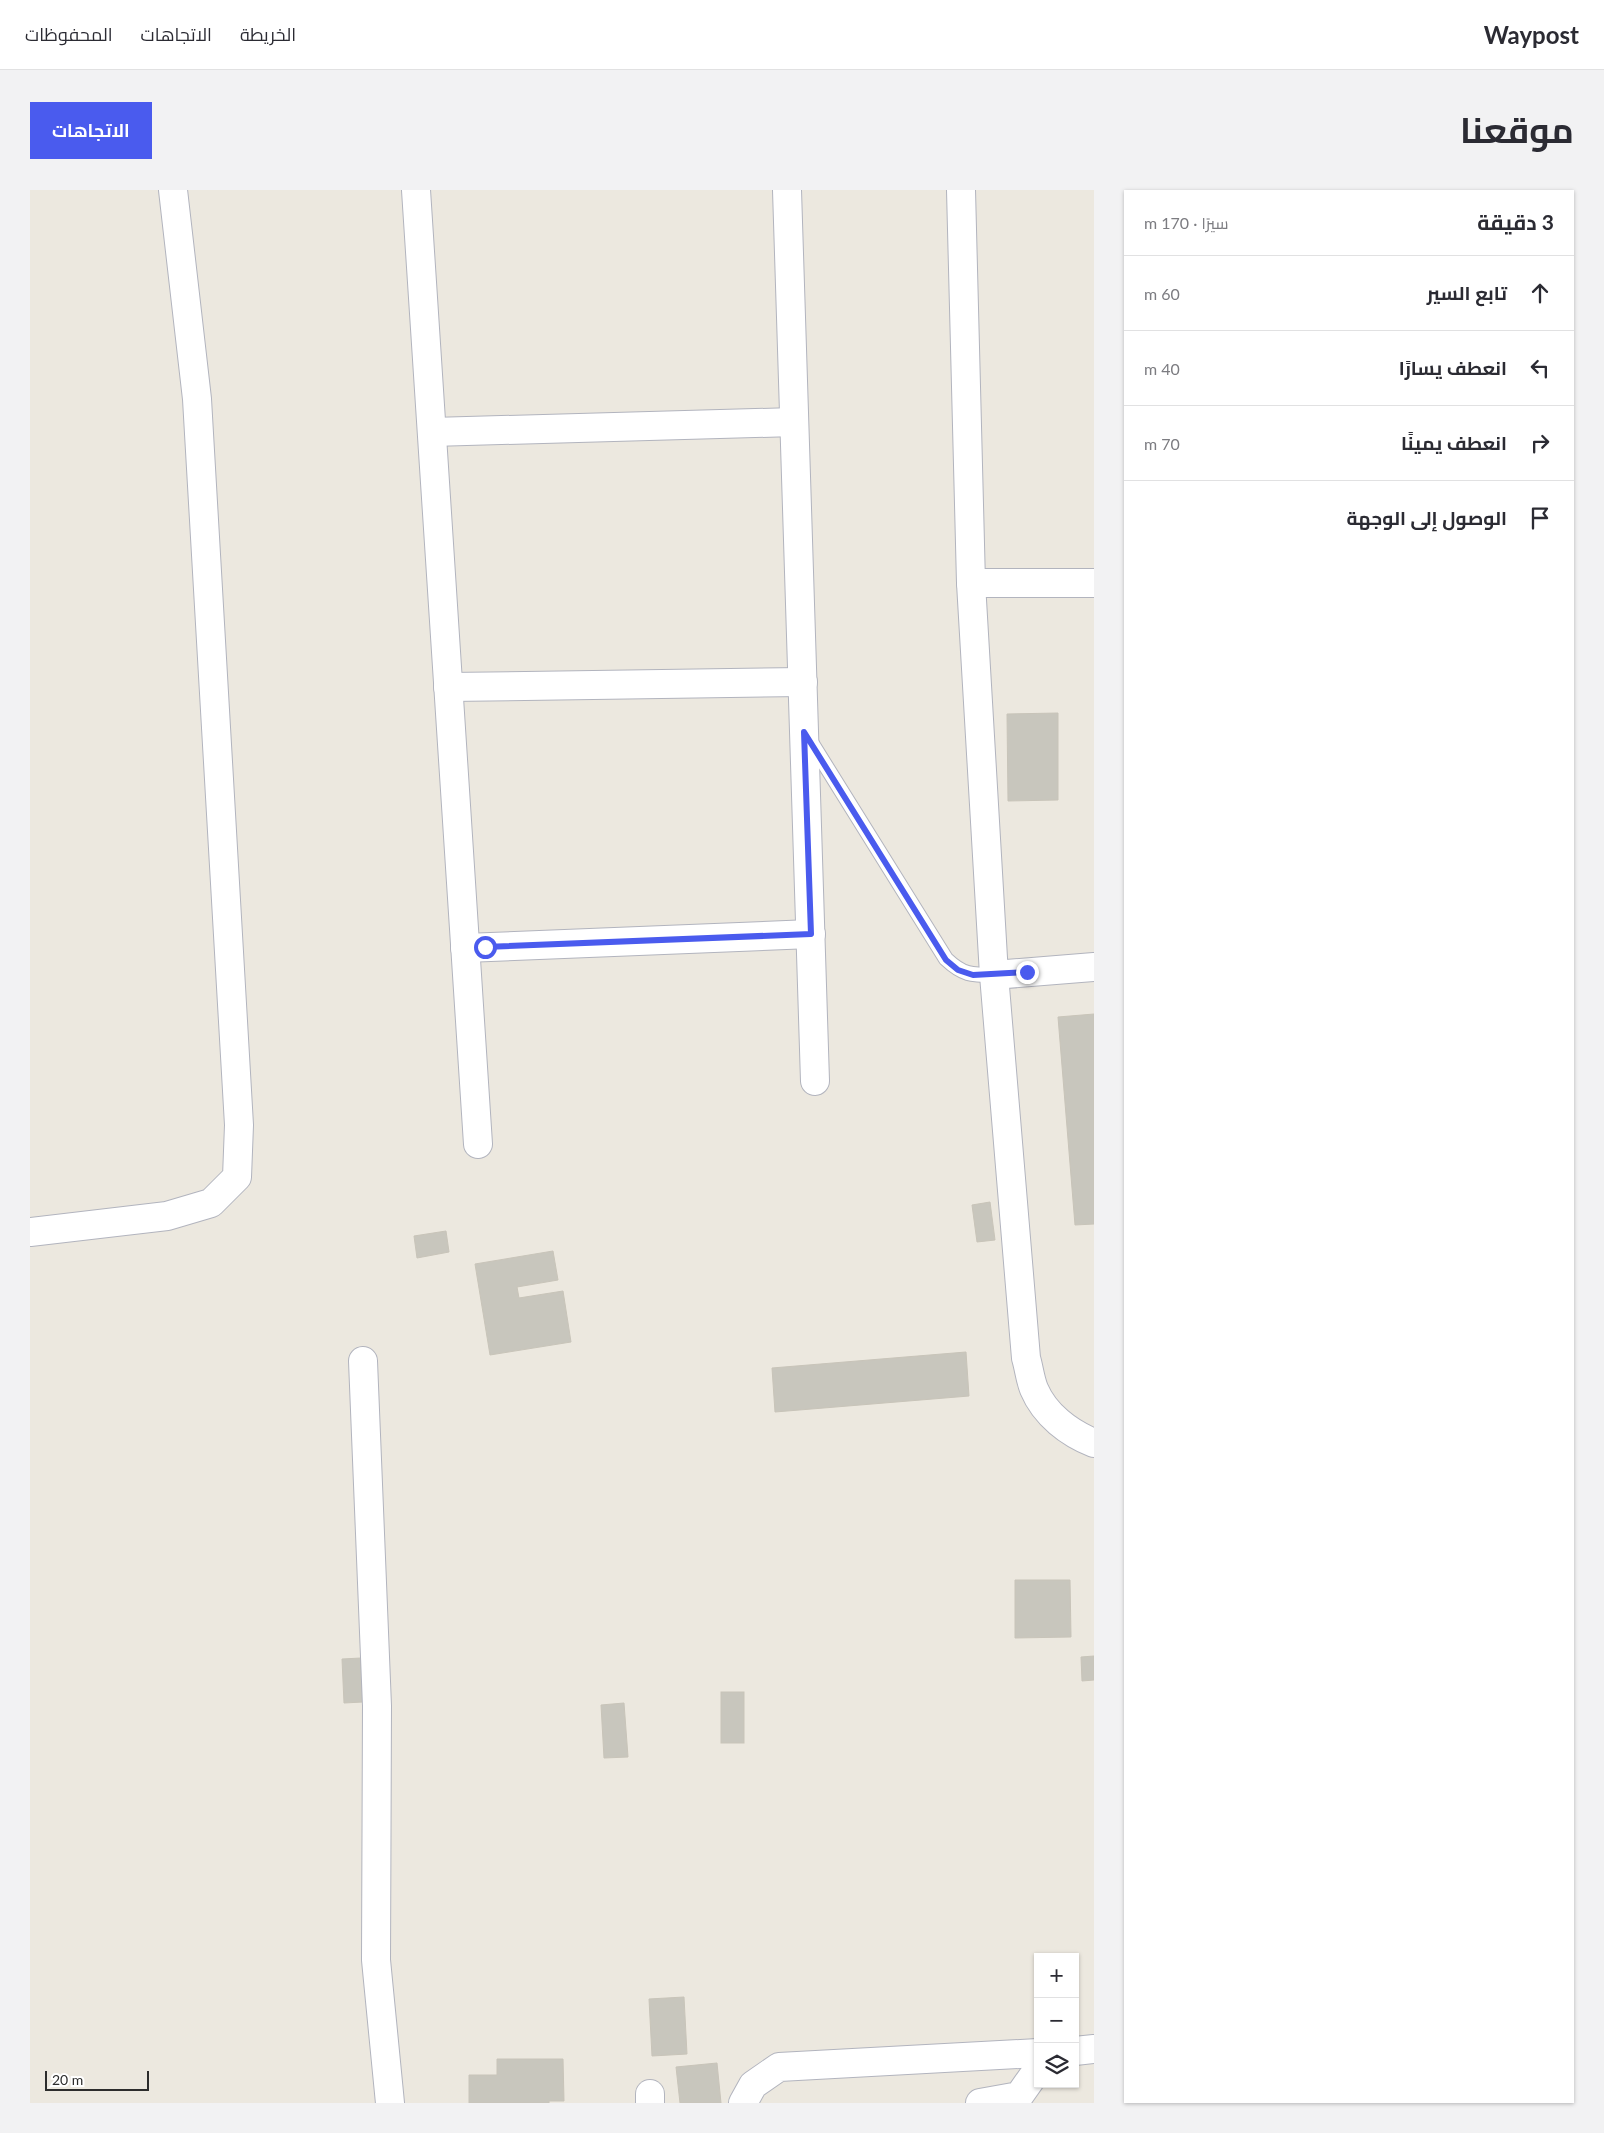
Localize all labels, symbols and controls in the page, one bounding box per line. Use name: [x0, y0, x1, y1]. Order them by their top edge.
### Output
text: Waypost: [1484, 20, 1579, 49]
text: المحفوظات: [25, 23, 113, 45]
text: الاتجاهات: [141, 23, 212, 45]
text: الخريطة: [240, 23, 296, 45]
button: الاتجاهات: [30, 102, 152, 159]
text: موقعنا: [1460, 108, 1574, 150]
text: 3 دقيقة: [1477, 209, 1554, 234]
text: سيرًا · 170 m: [1144, 213, 1229, 232]
icon: ahead: [1526, 279, 1554, 307]
text: تابع السير: [1427, 281, 1507, 304]
text: 60 m: [1144, 284, 1180, 303]
icon: left: [1526, 354, 1554, 382]
text: انعطف يسارًا: [1399, 356, 1507, 379]
text: 40 m: [1144, 359, 1180, 378]
icon: right: [1526, 429, 1554, 457]
text: انعطف يمينًا: [1401, 431, 1507, 454]
text: 70 m: [1144, 434, 1180, 453]
icon: arrive: [1526, 504, 1554, 532]
text: الوصول إلى الوجهة: [1346, 506, 1507, 529]
route start: [474, 936, 497, 959]
route end: [1016, 961, 1039, 984]
map controls: [1034, 1953, 1079, 2088]
button: +: [1034, 1953, 1079, 1998]
button: −: [1034, 1998, 1079, 2043]
button: layers: [1034, 2043, 1079, 2088]
scale bar: [45, 2068, 149, 2091]
text: 20 m: [52, 2071, 83, 2088]

